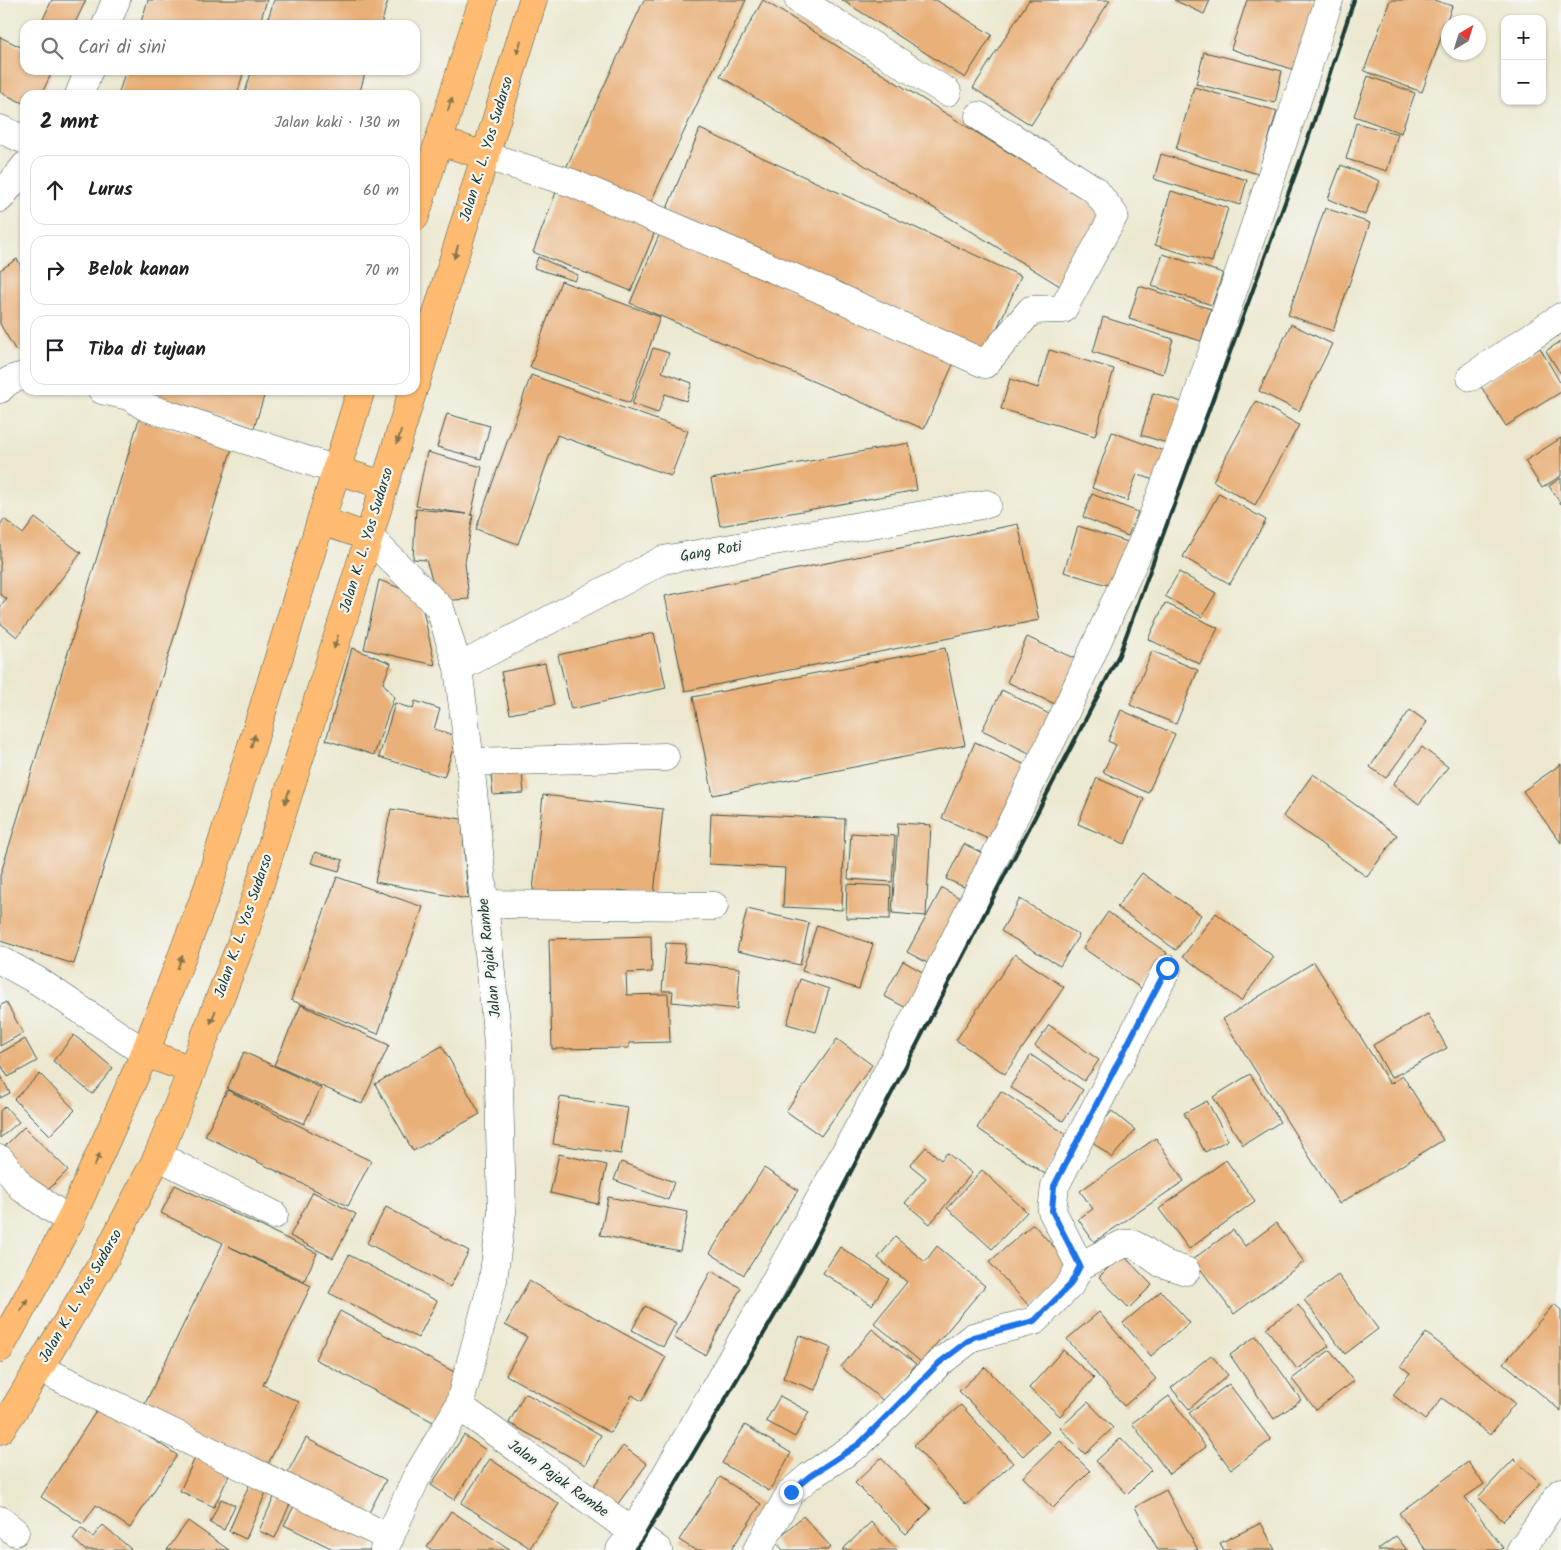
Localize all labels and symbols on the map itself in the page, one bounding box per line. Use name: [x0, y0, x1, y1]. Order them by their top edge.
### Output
north arrow: [1441, 15, 1486, 60]
one-way arrow: [514, 39, 522, 54]
street label: Jalan K. L. Yos Sudarso: [454, 73, 521, 225]
one-way arrow: [447, 97, 455, 112]
one-way arrow: [452, 245, 459, 260]
one-way arrow: [395, 429, 402, 444]
street label: Jalan K. L. Yos Sudarso: [334, 464, 401, 616]
street label: Gang Roti: [678, 535, 745, 569]
one-way arrow: [331, 635, 339, 650]
one-way arrow: [250, 734, 258, 749]
one-way arrow: [283, 790, 291, 805]
street label: Jalan K. L. Yos Sudarso: [208, 851, 280, 1001]
street label: Jalan Pajak Rambe: [472, 897, 508, 1019]
one-way arrow: [176, 954, 184, 969]
route start: [1156, 957, 1179, 980]
one-way arrow: [208, 1010, 216, 1024]
one-way arrow: [93, 1153, 101, 1167]
street label: Jalan K. L. Yos Sudarso: [33, 1225, 129, 1367]
one-way arrow: [20, 1298, 28, 1312]
street label: Jalan Pajak Rambe: [502, 1434, 614, 1524]
route end: [780, 1481, 803, 1504]

